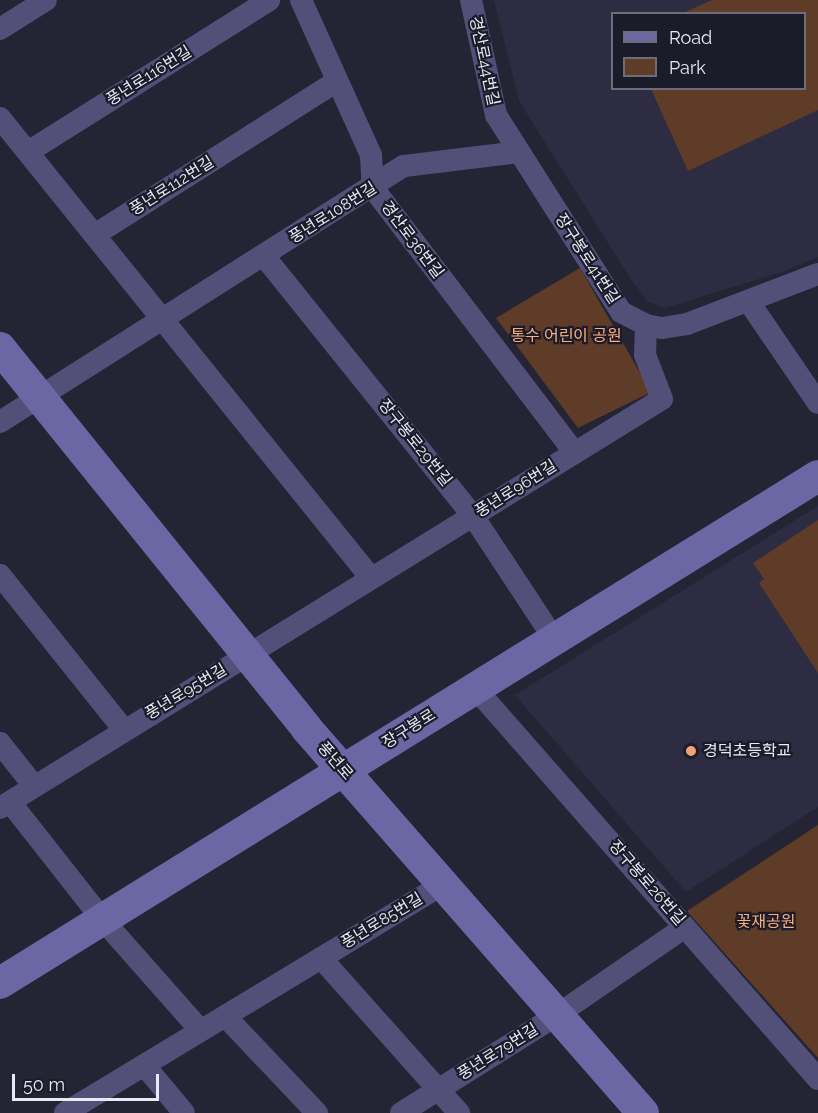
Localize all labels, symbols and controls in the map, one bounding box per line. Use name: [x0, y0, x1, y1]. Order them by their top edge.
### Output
legend: [611, 12, 806, 90]
street label: 경산로44번길: [465, 14, 503, 108]
text: Road: [669, 27, 712, 48]
street label: 풍년로116번길: [103, 42, 195, 110]
text: Park: [669, 57, 706, 78]
street label: 풍년로112번길: [126, 153, 218, 219]
street label: 풍년로108번길: [286, 178, 380, 248]
street label: 경산로36번길: [377, 198, 447, 282]
street label: 장구봉로41번길: [551, 210, 623, 308]
park label: 통수 어린이 공원: [510, 326, 622, 346]
street label: 장구봉로29번길: [374, 396, 456, 490]
street label: 풍년로96번길: [472, 456, 560, 522]
street label: 풍년로95번길: [142, 660, 230, 724]
street label: 장구봉로: [379, 705, 439, 753]
street label: 풍년로: [313, 738, 357, 784]
place label: 경덕초등학교: [703, 741, 791, 761]
marker: 경덕초등학교: [684, 744, 698, 758]
street label: 장구봉로26번길: [605, 837, 689, 929]
street label: 풍년로85번길: [338, 889, 426, 953]
park label: 꽃재공원: [737, 912, 795, 932]
street label: 풍년로79번길: [454, 1020, 542, 1084]
scale bar: [15, 1062, 162, 1100]
text: 50 m: [23, 1074, 65, 1095]

